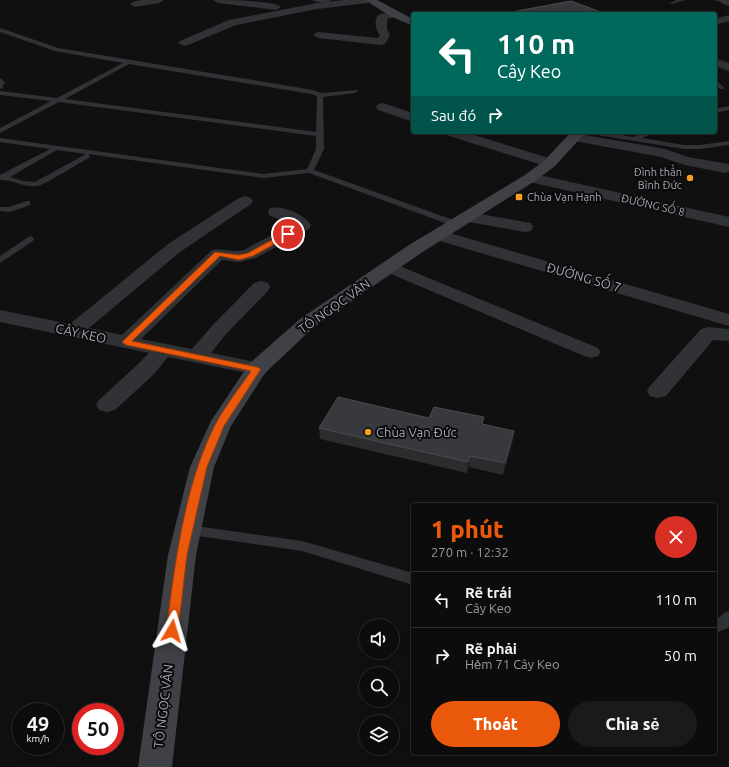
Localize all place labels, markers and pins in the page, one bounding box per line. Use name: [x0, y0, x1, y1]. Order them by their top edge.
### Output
place label: Đình thần Bình Đức: [634, 164, 682, 191]
marker: Đình thần Bình Đức: [685, 173, 695, 183]
place label: Chùa Vạn Hạnh: [527, 191, 602, 204]
marker: Chùa Vạn Hạnh: [514, 192, 524, 202]
pin: [271, 217, 305, 251]
place label: Chùa Vạn Đức: [376, 425, 457, 440]
marker: Chùa Vạn Đức: [363, 427, 373, 437]

